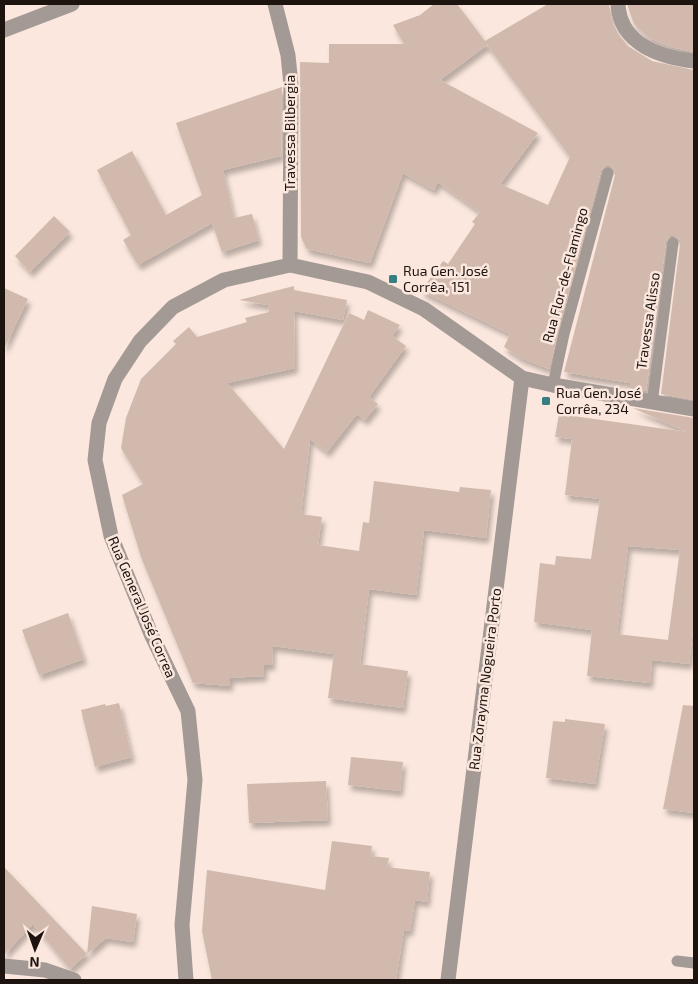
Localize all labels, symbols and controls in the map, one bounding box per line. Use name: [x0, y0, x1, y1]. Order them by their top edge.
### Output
street label: Travessa Bilbergia: [281, 75, 298, 191]
street label: Rua Flor-de-Flamingo: [538, 205, 591, 344]
place label: Rua Gen. José Corrêa, 151: [403, 262, 488, 295]
street label: Travessa Alisso: [632, 271, 663, 371]
marker: Rua Gen. José Corrêa, 151: [387, 273, 399, 285]
place label: Rua Gen. José Corrêa, 234: [556, 384, 641, 417]
marker: Rua Gen. José Corrêa, 234: [540, 395, 552, 407]
street label: Rua General José Correa: [105, 534, 180, 680]
street label: Rua Zorayma Nogueira Porto: [465, 587, 504, 771]
north arrow: [10, 924, 60, 974]
text: N: [29, 954, 40, 971]

